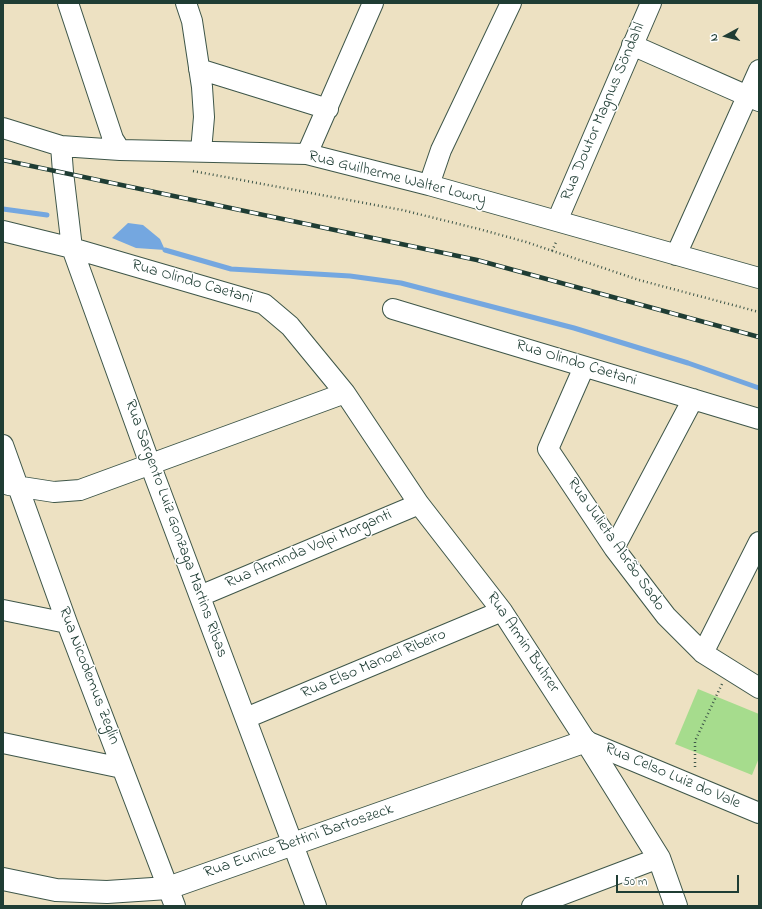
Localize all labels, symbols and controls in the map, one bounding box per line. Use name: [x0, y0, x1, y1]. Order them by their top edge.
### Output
north arrow: [706, 16, 746, 56]
street label: Rua Doutor Magnus Söndahl: [558, 20, 650, 204]
text: N: [706, 33, 722, 42]
street label: Rua Guilherme Walter Lowry: [306, 148, 488, 210]
street label: Rua Olindo Caetani: [129, 257, 255, 309]
street label: Rua Olindo Caetani: [513, 337, 639, 391]
street label: Rua Sargento Luiz Gonzaga Martins Ribas: [119, 397, 231, 661]
street label: Rua Julieta Abrão Sado: [562, 475, 668, 615]
street label: Rua Arminda Volpi Morganti: [223, 506, 395, 594]
street label: Rua Armin Buhrer: [481, 589, 563, 697]
street label: Rua Nicodemus Zeglin: [53, 605, 123, 747]
street label: Rua Elso Manoel Ribeiro: [299, 626, 449, 704]
street label: Rua Celso Luiz do Vale: [601, 740, 743, 814]
street label: Rua Eunice Bettini Bartoszeck: [202, 801, 396, 883]
scale bar: [618, 867, 741, 893]
text: 50 m: [623, 873, 647, 891]

